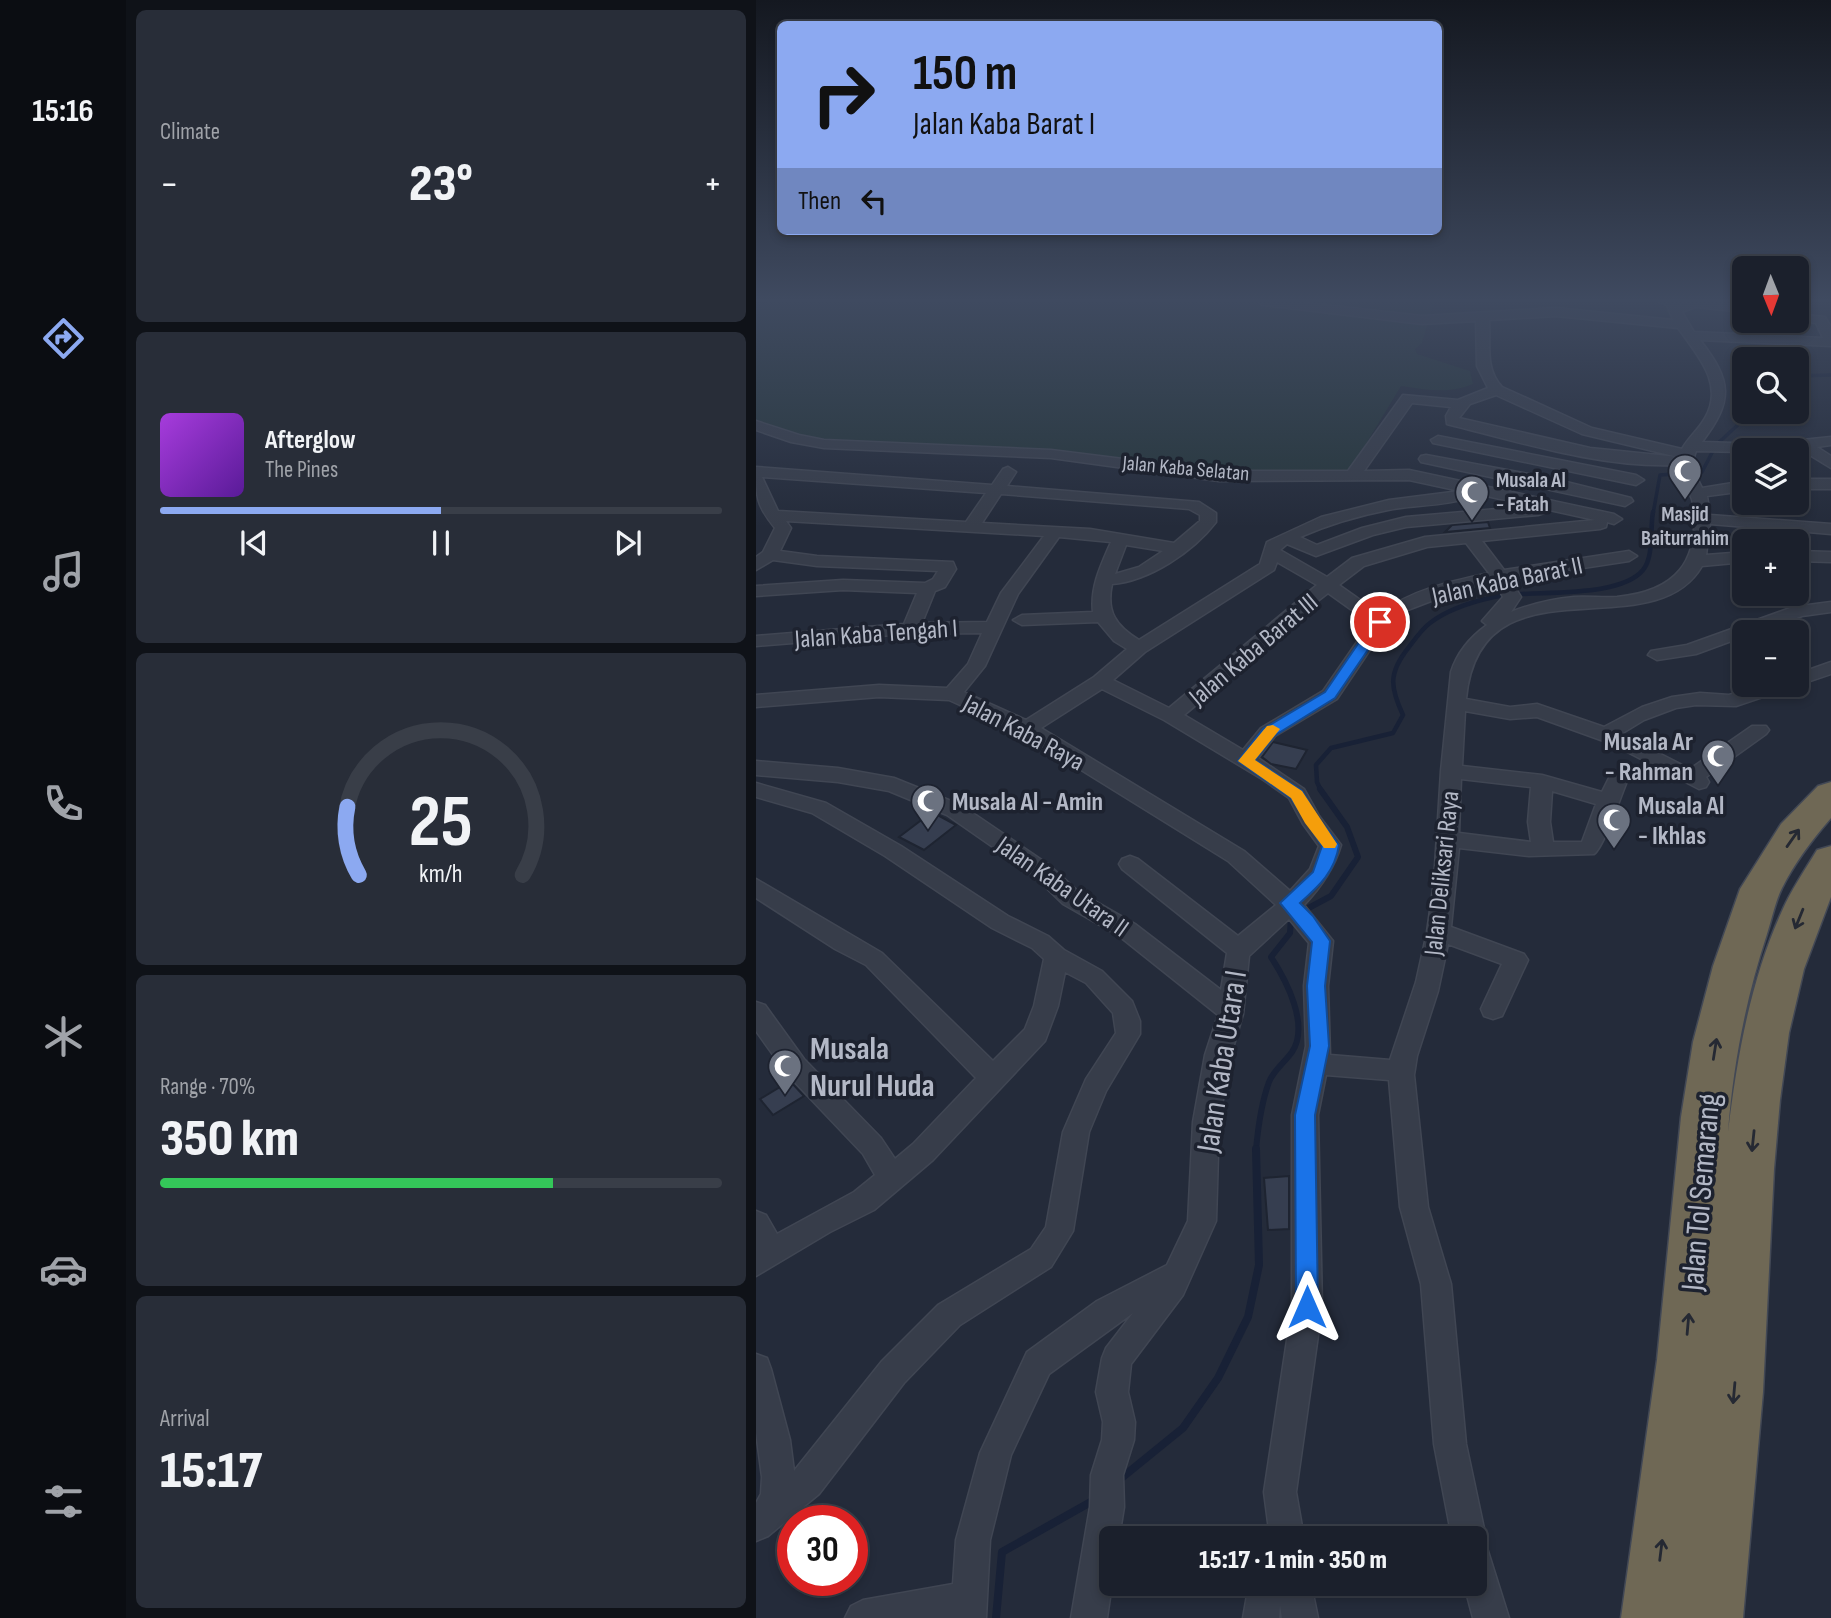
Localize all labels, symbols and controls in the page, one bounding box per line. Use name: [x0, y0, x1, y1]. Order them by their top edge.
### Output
text: 150 m: [913, 45, 1017, 104]
icon: right: [798, 49, 889, 140]
text: 15:16: [32, 92, 94, 131]
text: Jalan Kaba Barat I: [913, 105, 1095, 144]
text: Climate: [160, 118, 220, 146]
text: 23°: [409, 153, 473, 216]
text: −: [160, 162, 179, 207]
text: +: [703, 162, 722, 207]
icon: left: [855, 182, 893, 220]
text: Then: [798, 186, 841, 217]
north arrow: [1732, 256, 1810, 332]
map controls: [1732, 256, 1809, 697]
icon: directions: [39, 314, 88, 363]
button: search: [1732, 347, 1809, 424]
text: Afterglow: [265, 425, 356, 456]
button: layers: [1732, 438, 1809, 515]
street label: Jalan Kaba Selatan: [1121, 450, 1250, 486]
mosque icon: Masjid Baiturrahim: [1666, 452, 1704, 501]
text: The Pines: [265, 456, 338, 484]
place label: Musala Al - Fatah: [1496, 468, 1566, 517]
mosque icon: Musala Al - Fatah: [1453, 473, 1491, 522]
place label: Masjid Baiturrahim: [1641, 502, 1729, 551]
icon: previous: [235, 524, 273, 562]
icon: pause: [422, 524, 460, 562]
icon: next: [609, 524, 647, 562]
button: +: [1732, 529, 1809, 606]
icon: music: [39, 547, 88, 596]
street label: Jalan Kaba Barat II: [1428, 550, 1586, 613]
street label: Jalan Kaba Barat III: [1183, 587, 1325, 714]
pin: [1350, 592, 1410, 652]
icon: arrive: [1361, 603, 1399, 641]
street label: Jalan Kaba Tengah I: [793, 613, 958, 656]
button: −: [1732, 620, 1809, 697]
street label: Jalan Kaba Raya: [956, 688, 1089, 778]
place label: Musala Ar - Rahman: [1604, 727, 1693, 788]
mosque icon: Musala Ar - Rahman: [1699, 737, 1737, 786]
icon: phone: [39, 779, 88, 828]
text: 25: [409, 779, 473, 867]
mosque icon: Musala Al - Amin: [909, 782, 947, 831]
place label: Musala Al - Amin: [952, 787, 1103, 818]
street label: Jalan Deliksari Raya: [1418, 789, 1467, 958]
place label: Musala Al - Ikhlas: [1638, 791, 1724, 852]
mosque icon: Musala Al - Ikhlas: [1595, 801, 1633, 850]
one-way arrow: [1786, 829, 1800, 848]
street label: Jalan Kaba Utara II: [989, 830, 1134, 944]
text: km/h: [419, 859, 463, 890]
one-way arrow: [1791, 908, 1804, 930]
street label: Jalan Kaba Utara I: [1189, 968, 1256, 1156]
icon: climate: [39, 1012, 88, 1061]
place label: Musala Nurul Huda: [810, 1030, 935, 1106]
one-way arrow: [1709, 1038, 1722, 1061]
mosque icon: Musala Nurul Huda: [766, 1047, 804, 1096]
text: Range · 70%: [160, 1073, 255, 1101]
street label: Jalan Tol Semarang: [1673, 1092, 1730, 1293]
text: 350 km: [160, 1108, 299, 1171]
one-way arrow: [1746, 1130, 1759, 1152]
icon: car: [39, 1245, 88, 1294]
position arrow: [1270, 1270, 1344, 1344]
one-way arrow: [1682, 1313, 1695, 1336]
one-way arrow: [1727, 1381, 1740, 1404]
text: Arrival: [160, 1405, 209, 1433]
text: 15:17: [160, 1440, 262, 1503]
icon: filters: [39, 1477, 88, 1526]
speed limit sign: 30: [777, 1505, 868, 1596]
one-way arrow: [1655, 1539, 1668, 1562]
text: 15:17 · 1 min · 350 m: [1199, 1545, 1387, 1576]

